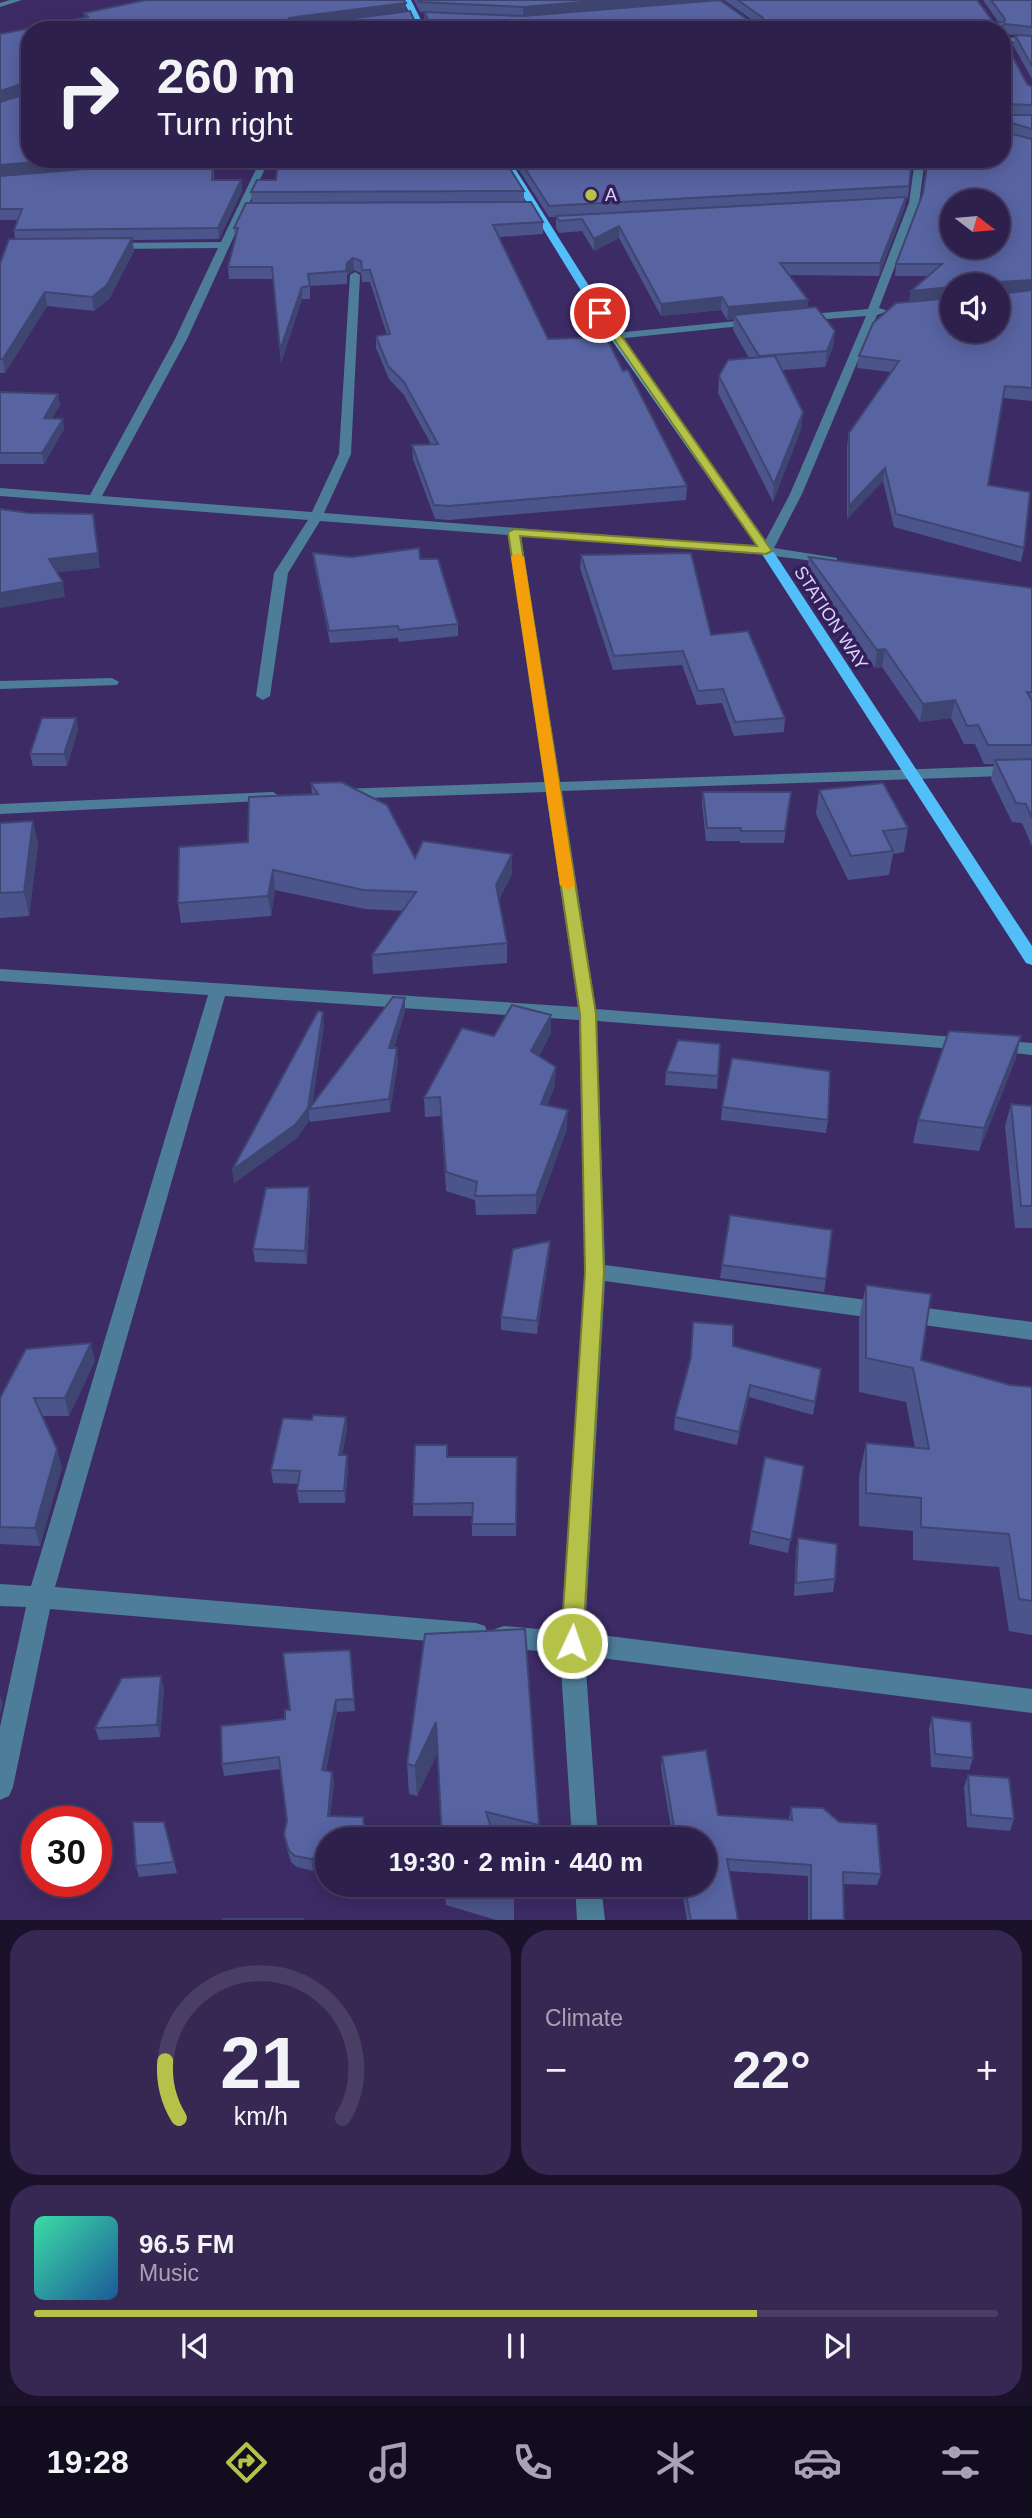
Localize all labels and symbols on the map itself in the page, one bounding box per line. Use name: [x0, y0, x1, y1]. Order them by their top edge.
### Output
place label: A: [605, 185, 617, 205]
marker: A: [583, 187, 599, 203]
north arrow: [940, 189, 1010, 259]
pin: [570, 283, 630, 343]
street label: STATION WAY: [790, 563, 872, 673]
position arrow: [535, 1606, 609, 1680]
speed limit sign: 30: [21, 1806, 112, 1897]

